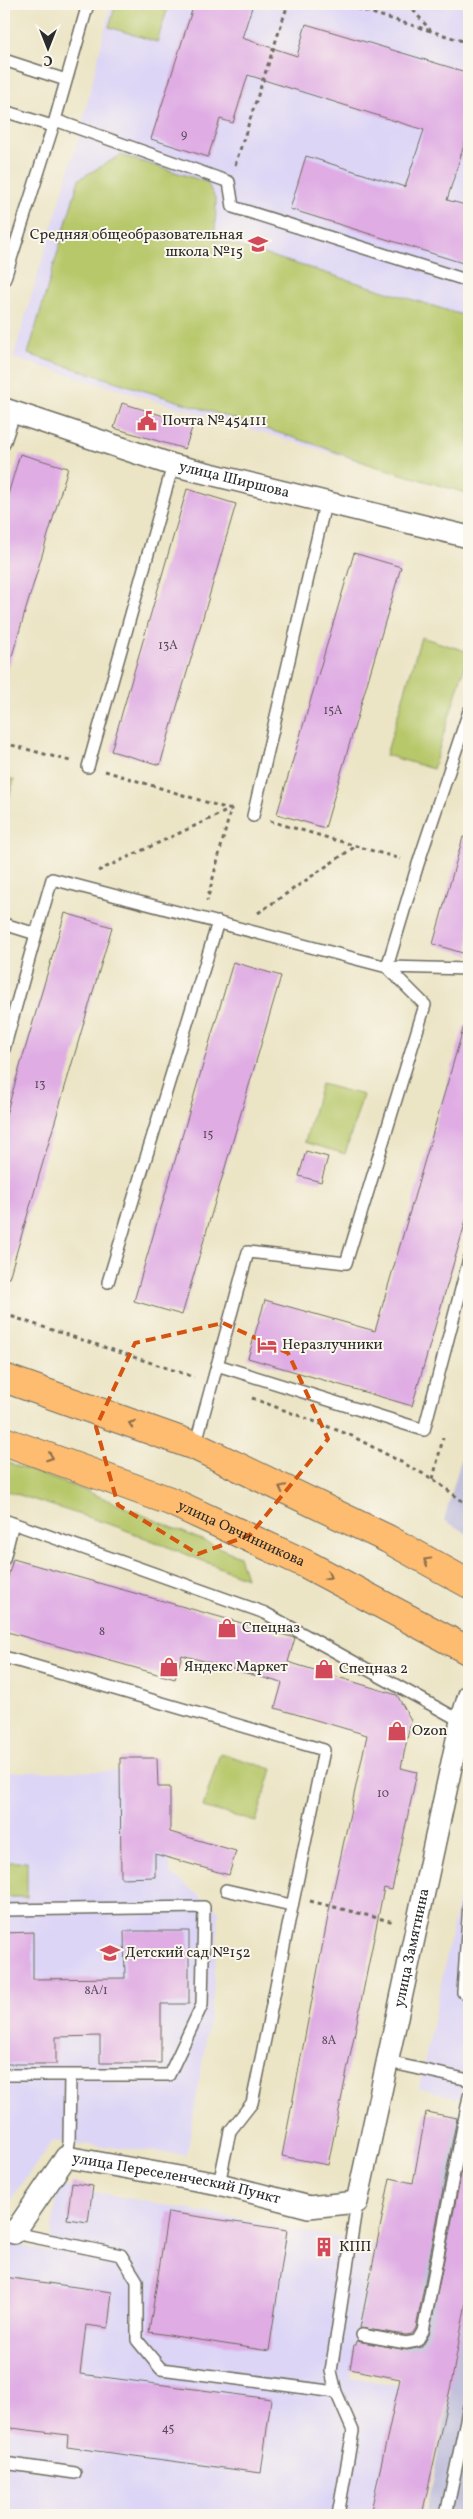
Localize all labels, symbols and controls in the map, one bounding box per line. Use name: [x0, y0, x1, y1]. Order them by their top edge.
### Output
north arrow: [22, 22, 72, 72]
text: С: [43, 50, 53, 69]
house number: 9: [181, 127, 187, 143]
place label: Средняя общеобразовательная школа №15: [30, 225, 243, 263]
school or university icon: Средняя общеобразовательная школа №15: [247, 233, 269, 255]
public building icon: Почта №454111: [136, 410, 158, 432]
place label: Почта №454111: [162, 411, 267, 432]
street label: улица Ширшова: [177, 456, 292, 503]
house number: 13А: [158, 638, 178, 654]
house number: 15А: [324, 703, 343, 719]
house number: 13: [35, 1077, 45, 1093]
house number: 15: [203, 1127, 213, 1143]
hotel icon: Неразлучники: [256, 1334, 278, 1356]
place label: Неразлучники: [282, 1335, 383, 1356]
one-way arrow: [129, 1420, 137, 1430]
one-way arrow: [45, 1451, 53, 1461]
one-way arrow: [278, 1484, 287, 1494]
street label: улица Овчинникова: [174, 1495, 308, 1573]
one-way arrow: [423, 1557, 432, 1567]
one-way arrow: [322, 1569, 331, 1579]
shop icon: Спецназ: [216, 1617, 238, 1639]
place label: Спецназ: [242, 1618, 300, 1639]
house number: 8: [99, 1624, 105, 1640]
shop icon: Яндекс Маркет: [158, 1656, 180, 1678]
place label: Яндекс Маркет: [184, 1657, 288, 1678]
shop icon: Спецназ 2: [313, 1658, 335, 1680]
place label: Спецназ 2: [339, 1659, 408, 1680]
shop icon: Ozon: [386, 1720, 408, 1742]
place label: Ozon: [412, 1721, 447, 1742]
house number: 10: [377, 1786, 389, 1802]
street label: улица Замятнина: [389, 1886, 435, 2009]
school or university icon: Детский сад №152: [99, 1942, 121, 1964]
place label: Детский сад №152: [125, 1943, 251, 1964]
house number: 8А/1: [84, 1983, 108, 1999]
house number: 8А: [322, 2033, 337, 2049]
street label: улица Переселенческий Пункт: [71, 2148, 283, 2210]
building icon: КПП: [313, 2236, 335, 2258]
place label: КПП: [339, 2237, 371, 2258]
house number: 45: [162, 2421, 175, 2437]

